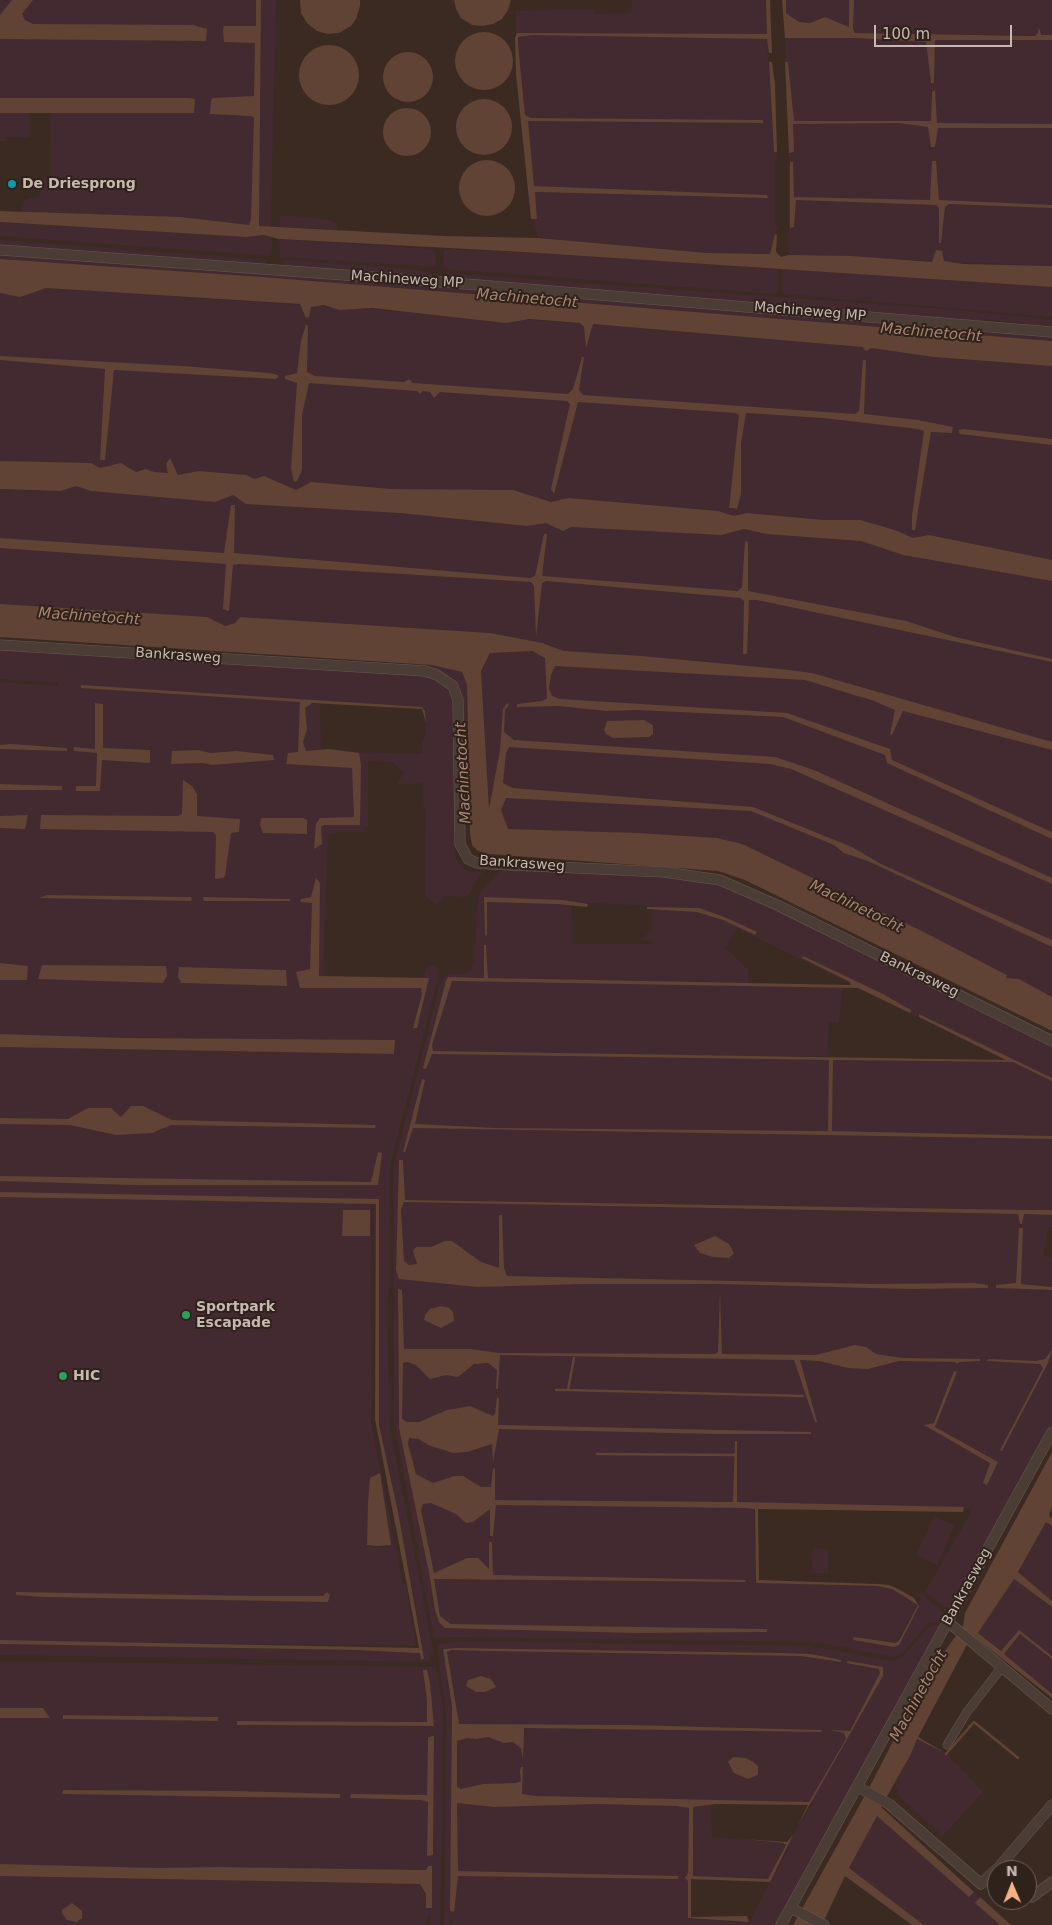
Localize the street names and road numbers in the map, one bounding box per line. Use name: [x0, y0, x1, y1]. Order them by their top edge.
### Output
street label: Machineweg MP: [350, 268, 464, 292]
street label: Machineweg MP: [753, 299, 867, 325]
street label: Bankrasweg: [135, 645, 221, 667]
street label: Bankrasweg: [479, 853, 565, 875]
street label: Bankrasweg: [877, 949, 961, 1001]
street label: Bankrasweg: [939, 1545, 995, 1629]

